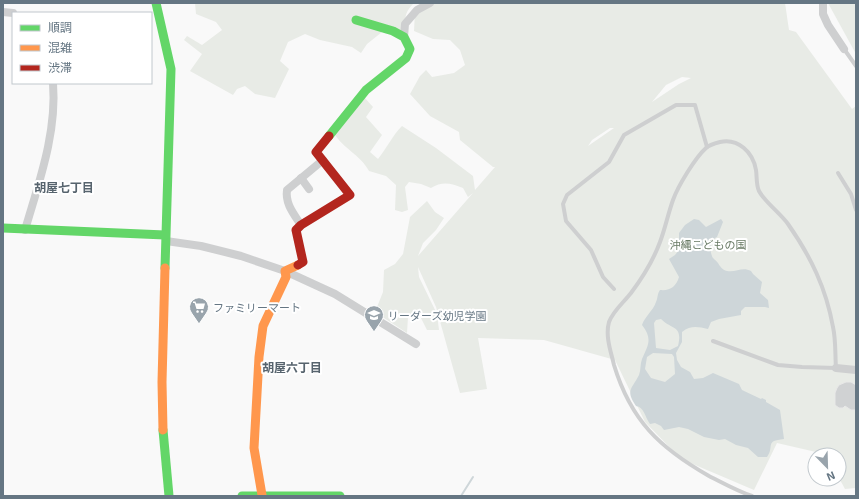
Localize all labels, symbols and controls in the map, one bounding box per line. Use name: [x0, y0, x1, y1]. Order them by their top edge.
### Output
legend: [12, 12, 152, 84]
text: 順調: [48, 20, 72, 34]
text: 混雑: [48, 40, 72, 54]
text: 渋滞: [48, 60, 72, 74]
district label: 胡屋七丁目: [34, 180, 94, 194]
park label: 沖縄こどもの国: [670, 238, 747, 251]
supermarket icon: ファミリーマート: [188, 296, 210, 324]
place label: ファミリーマート: [213, 301, 301, 314]
school or university icon: リーダーズ幼児学園: [363, 304, 385, 332]
place label: リーダーズ幼児学園: [388, 309, 486, 322]
district label: 胡屋六丁目: [262, 360, 322, 374]
north arrow: [807, 447, 847, 487]
text: N: [825, 469, 837, 484]

